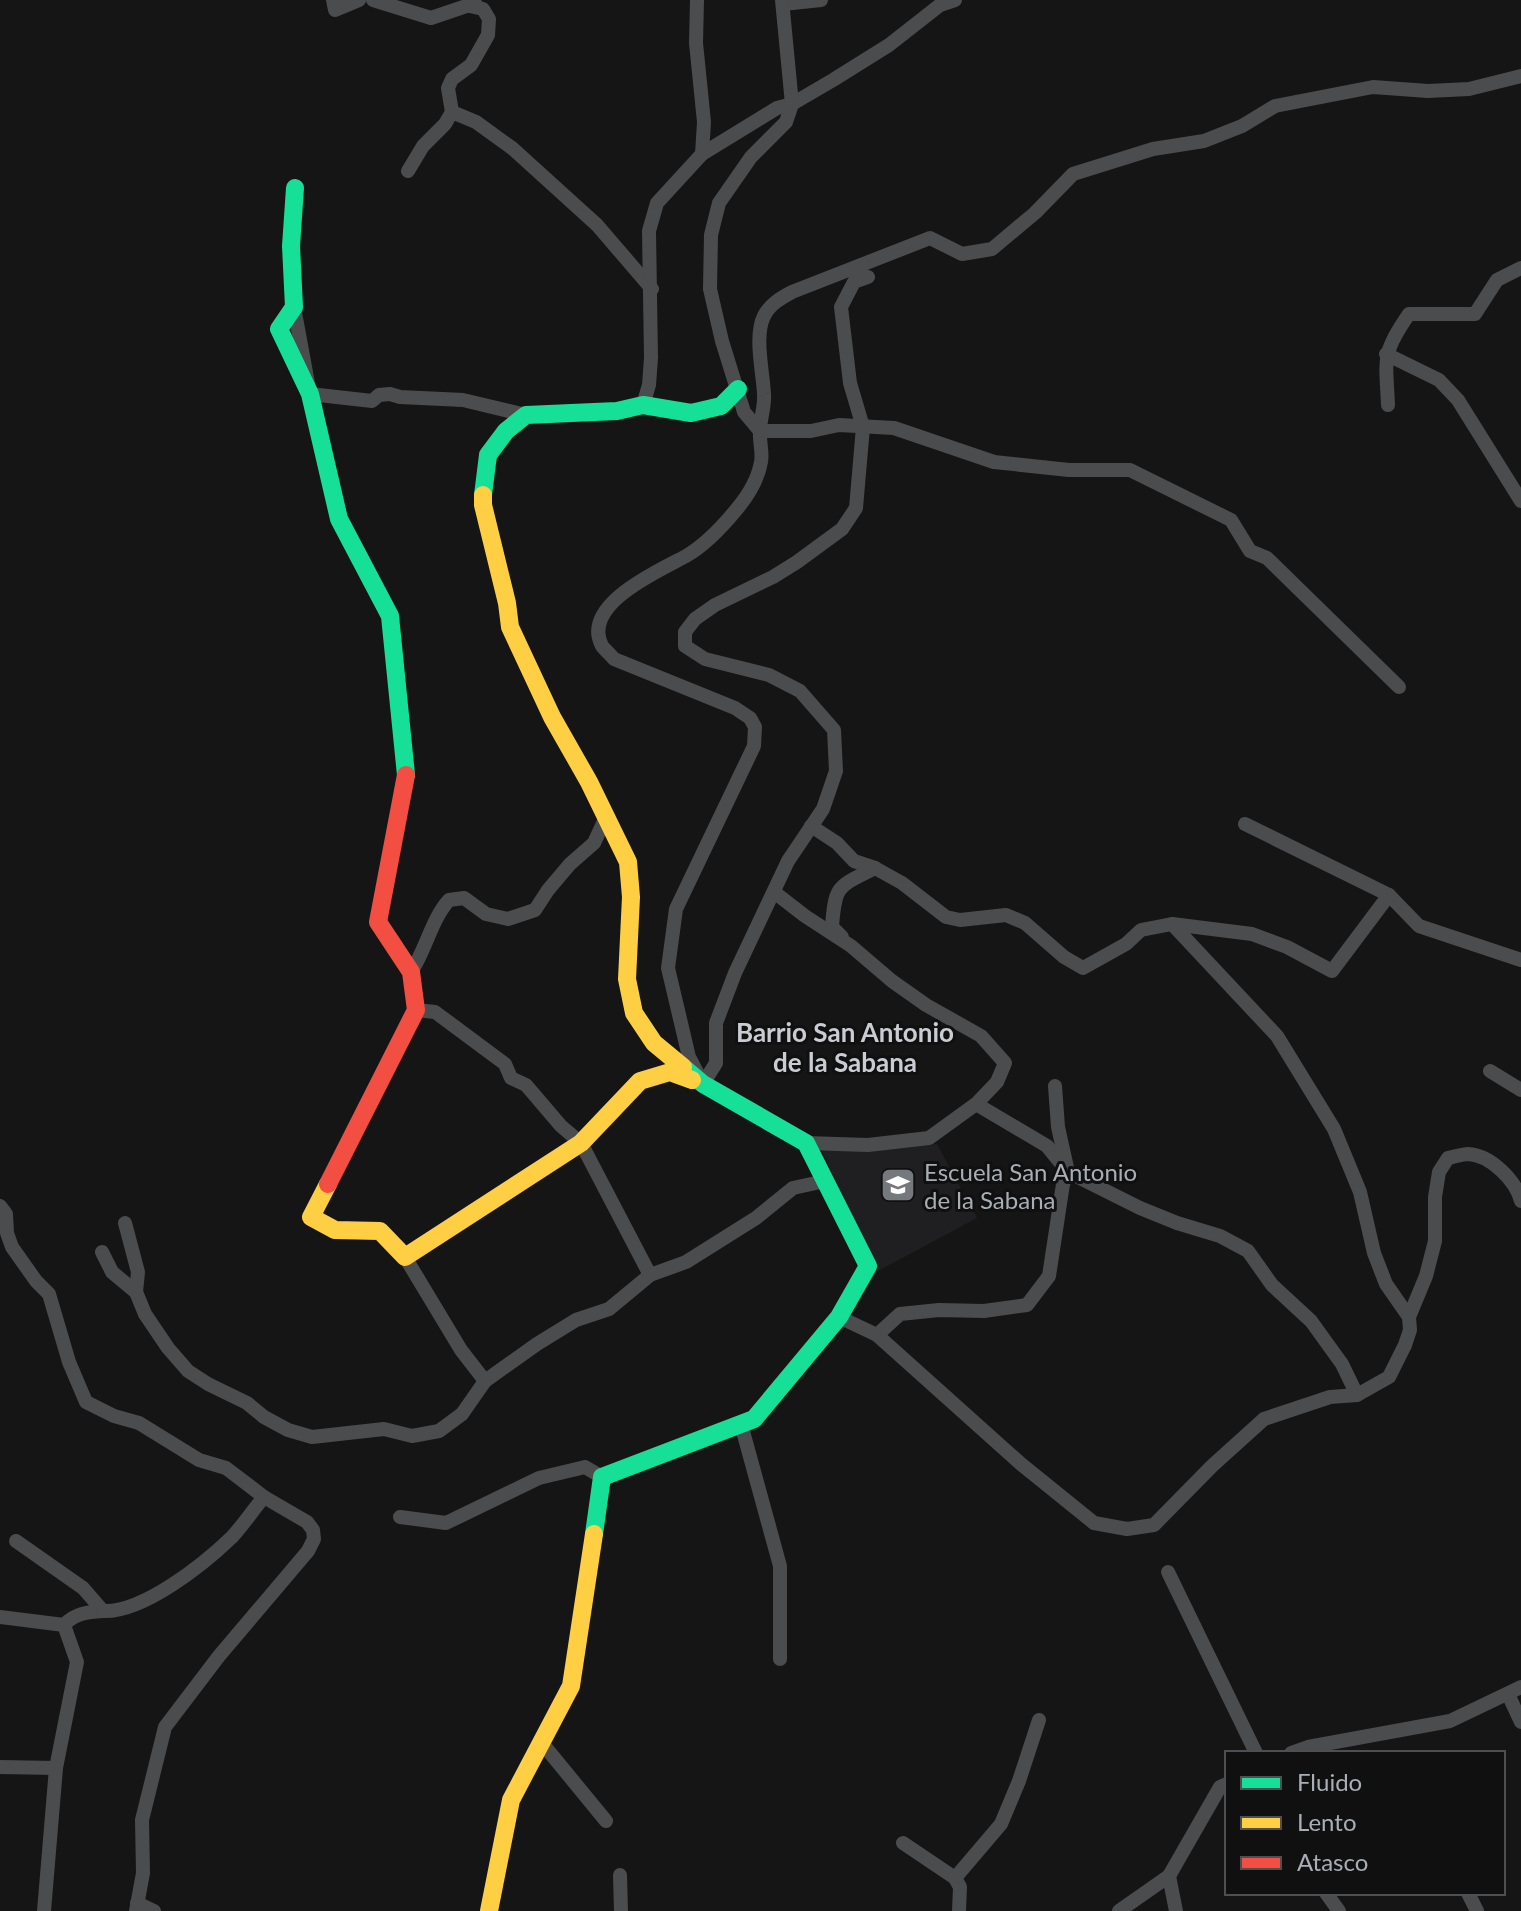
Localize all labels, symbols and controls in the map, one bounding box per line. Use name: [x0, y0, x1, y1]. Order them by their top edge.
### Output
district label: Barrio San Antonio de la Sabana: [736, 1016, 954, 1078]
place label: Escuela San Antonio de la Sabana: [924, 1157, 1137, 1214]
school or university icon: Escuela San Antonio de la Sabana: [879, 1166, 917, 1204]
legend: [1225, 1751, 1505, 1895]
text: Fluido: [1297, 1767, 1362, 1796]
text: Lento: [1297, 1807, 1357, 1836]
text: Atasco: [1297, 1847, 1368, 1876]

